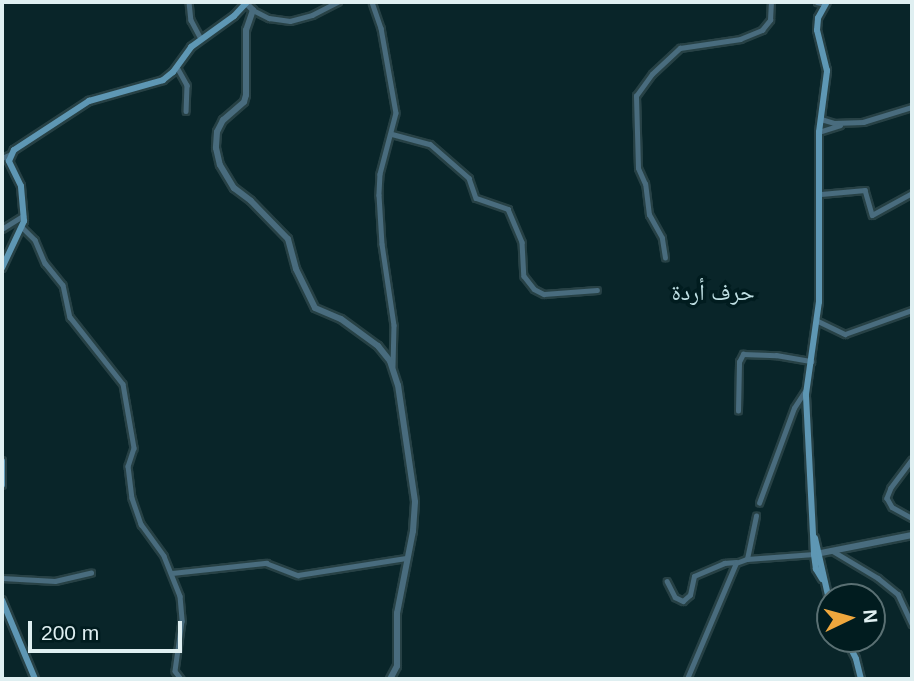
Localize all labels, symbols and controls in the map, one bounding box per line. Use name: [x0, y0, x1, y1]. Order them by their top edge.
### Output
district label: حرف أردة: [671, 278, 755, 306]
north arrow: [816, 583, 886, 653]
scale bar: [32, 608, 186, 652]
text: N: [859, 609, 881, 624]
text: 200 m: [41, 621, 99, 644]

